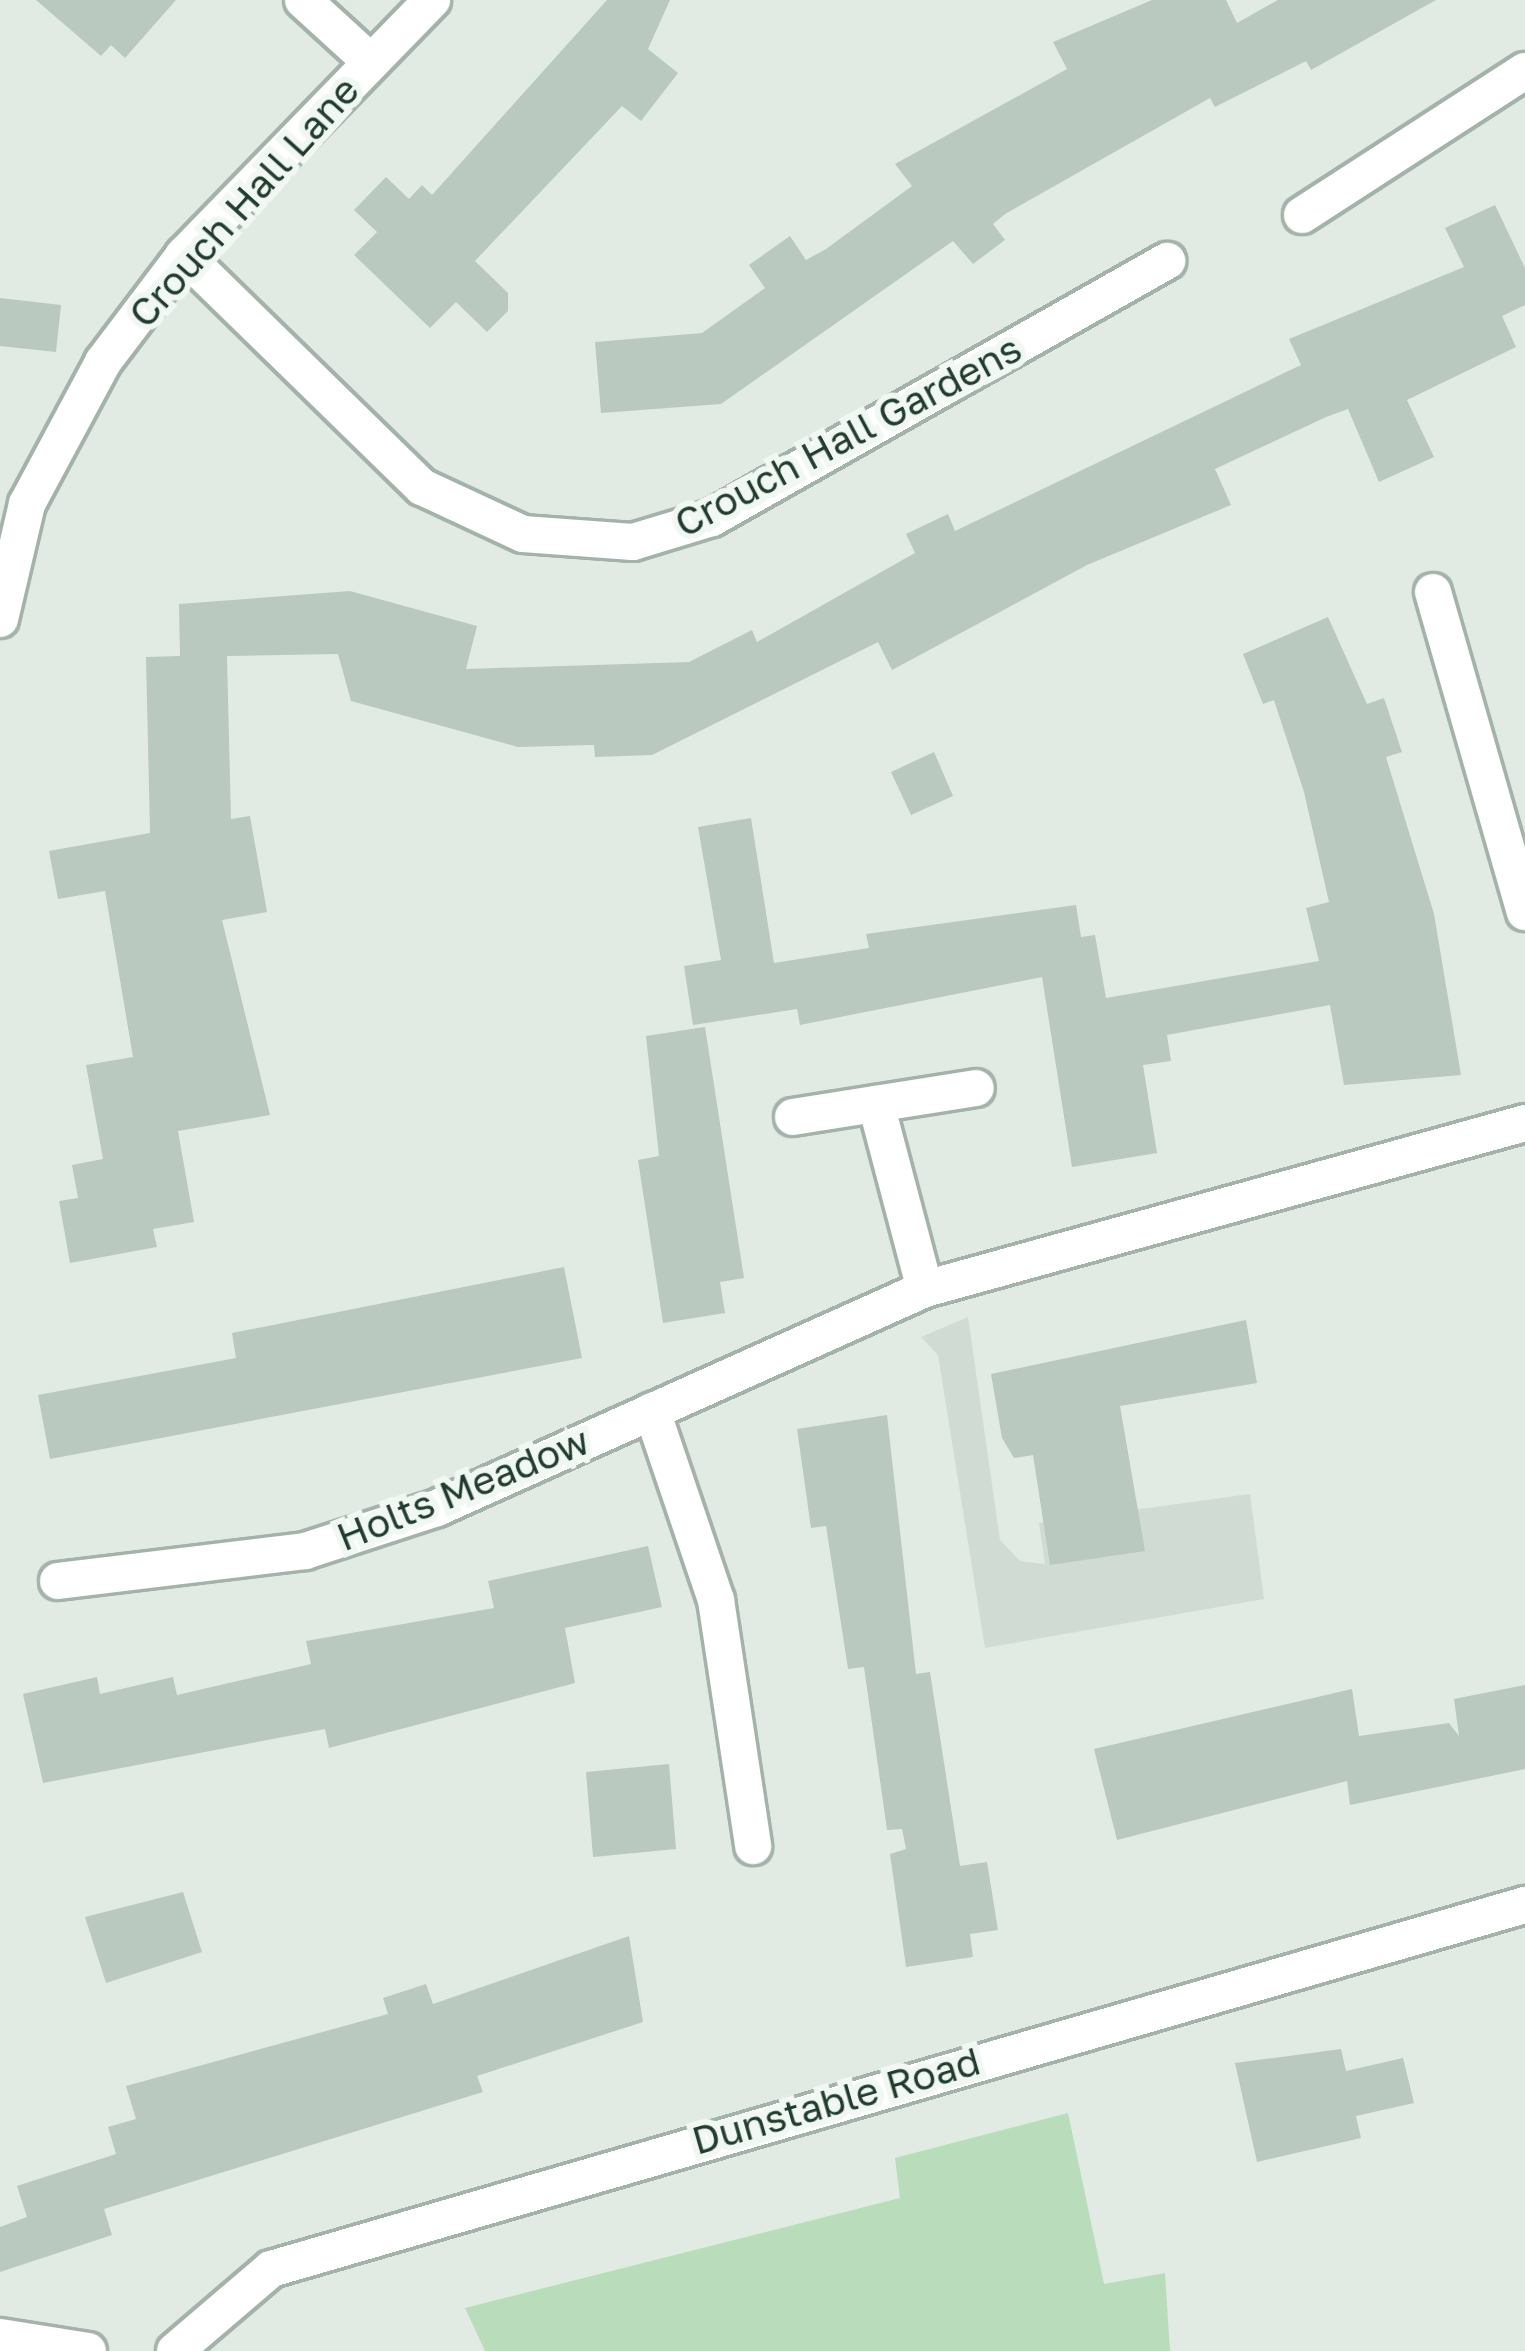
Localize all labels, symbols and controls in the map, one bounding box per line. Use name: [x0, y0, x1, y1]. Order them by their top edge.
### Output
street label: Crouch Hall Lane: [119, 67, 369, 337]
street label: Crouch Hall Gardens: [667, 325, 1029, 547]
street label: Holts Meadow: [330, 1417, 596, 1561]
street label: Dunstable Road: [687, 2038, 985, 2164]

